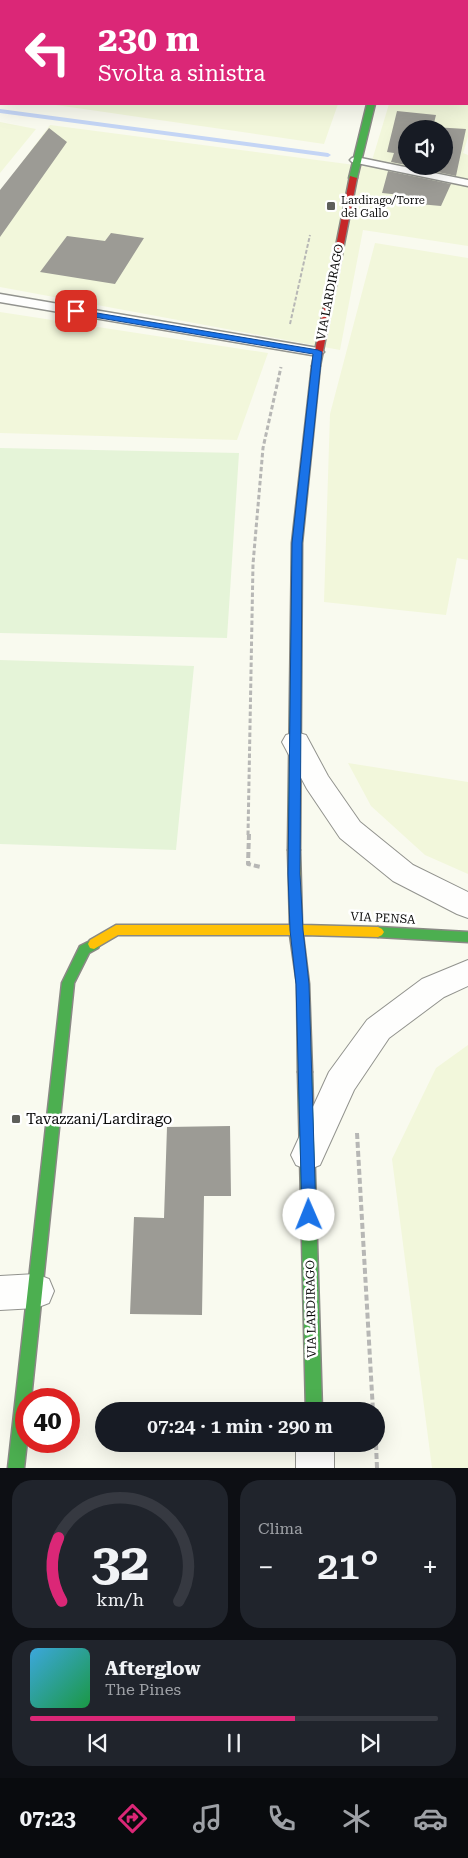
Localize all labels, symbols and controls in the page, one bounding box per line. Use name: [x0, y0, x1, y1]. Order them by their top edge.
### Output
text: 230 m: [98, 19, 199, 60]
icon: left: [15, 20, 80, 85]
text: Svolta a sinistra: [98, 61, 265, 86]
map controls: [398, 120, 453, 175]
button: sound: [398, 120, 453, 175]
place label: Lardirago/Torre del Gallo: [341, 194, 425, 220]
marker: Lardirago/Torre del Gallo: [325, 200, 337, 212]
street label: VIA LARDIRAGO: [314, 243, 346, 341]
pin: [55, 290, 97, 332]
icon: arrive: [62, 297, 90, 325]
street label: VIA PENSA: [350, 909, 416, 927]
place label: Tavazzani/Lardirago: [26, 1110, 172, 1128]
marker: Tavazzani/Lardirago: [10, 1113, 22, 1125]
position arrow: [282, 1188, 334, 1240]
street label: VIA LARDIRAGO: [303, 1260, 319, 1358]
speed limit sign: 40: [15, 1388, 80, 1453]
text: 07:24 · 1 min · 290 m: [147, 1415, 333, 1438]
text: Clima: [258, 1519, 303, 1538]
text: 32: [91, 1532, 149, 1593]
text: 21°: [317, 1544, 379, 1588]
text: −: [258, 1551, 274, 1584]
text: +: [422, 1551, 438, 1584]
text: km/h: [96, 1589, 144, 1610]
text: Afterglow: [105, 1657, 201, 1680]
text: The Pines: [105, 1680, 181, 1699]
icon: previous: [84, 1729, 112, 1757]
icon: pause: [220, 1729, 248, 1757]
icon: next: [356, 1729, 384, 1757]
icon: directions: [115, 1801, 150, 1836]
icon: music: [190, 1801, 225, 1836]
icon: phone: [264, 1801, 299, 1836]
icon: climate: [339, 1801, 374, 1836]
icon: car: [413, 1801, 448, 1836]
text: 07:23: [20, 1806, 76, 1831]

